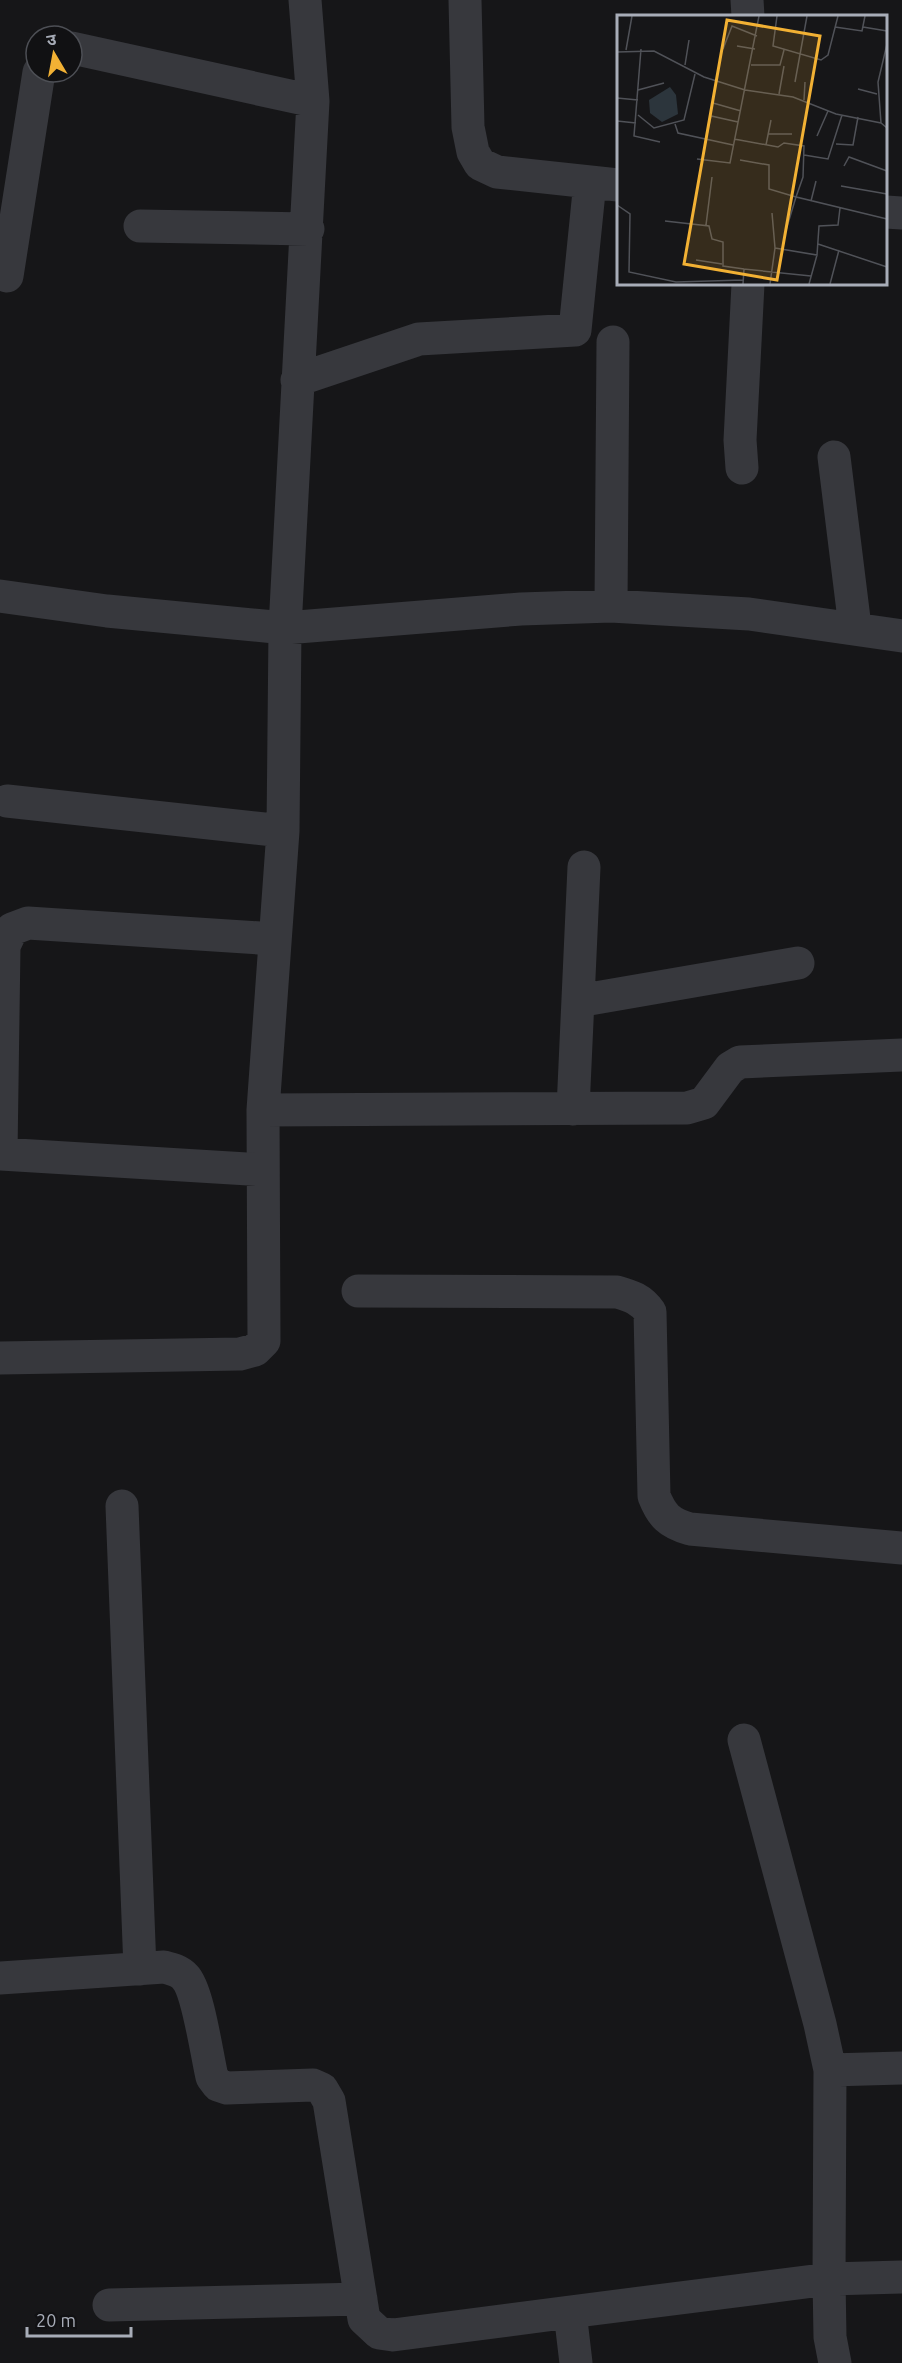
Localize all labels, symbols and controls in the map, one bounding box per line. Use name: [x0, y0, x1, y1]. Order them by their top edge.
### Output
inset map: [617, 15, 887, 285]
north arrow: [24, 24, 84, 84]
text: उ: [45, 29, 58, 49]
scale bar: [27, 2300, 130, 2338]
text: 20 m: [36, 2310, 76, 2330]

